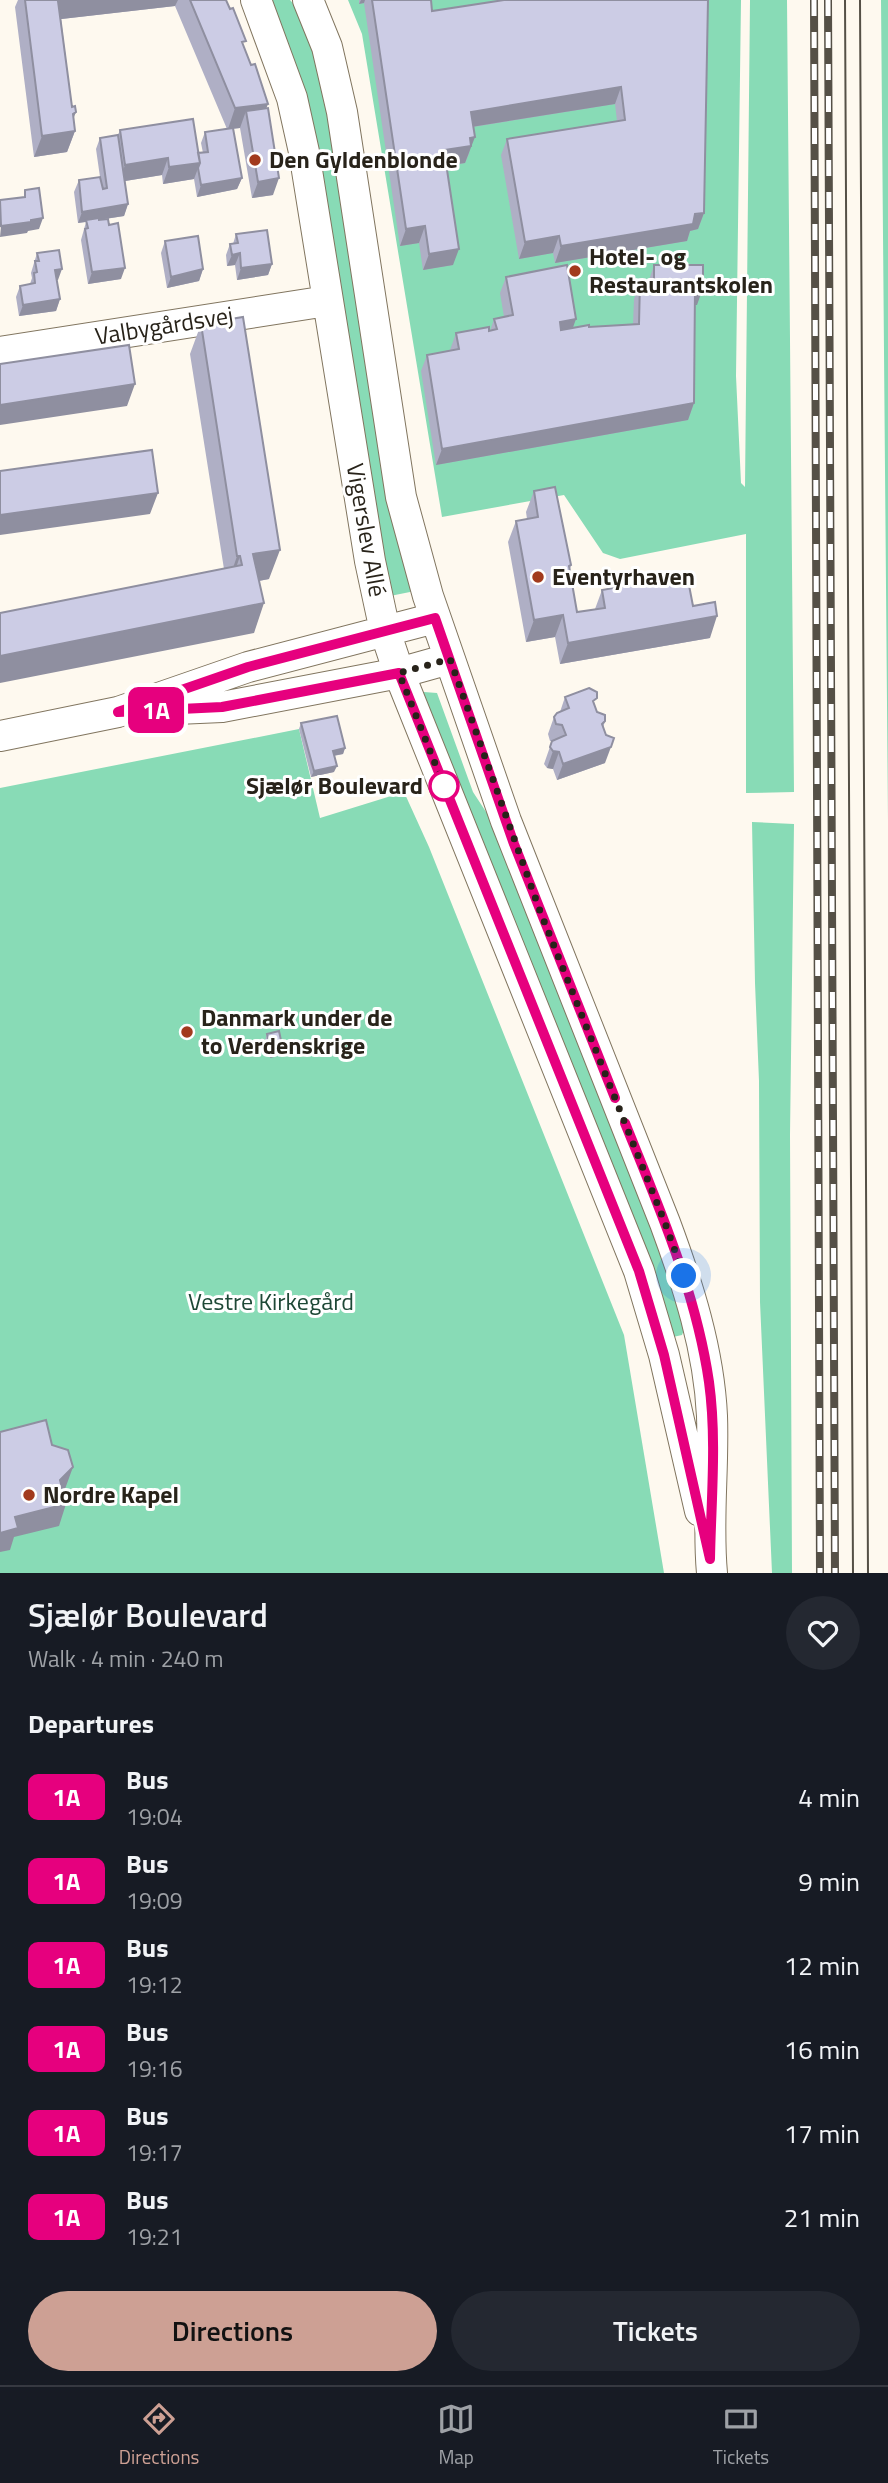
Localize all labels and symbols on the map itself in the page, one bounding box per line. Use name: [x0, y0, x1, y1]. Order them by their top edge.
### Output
place label: Den Gyldenblonde: [269, 141, 458, 177]
marker: Den Gyldenblonde: [247, 152, 263, 168]
place label: Hotel- og Restaurantskolen: [589, 238, 773, 302]
marker: Hotel- og Restaurantskolen: [567, 263, 583, 279]
street label: Valbygårdsvej: [92, 296, 236, 354]
street label: Vigerslev Allé: [338, 460, 396, 599]
place label: Eventyrhaven: [552, 558, 695, 594]
marker: Eventyrhaven: [530, 569, 546, 585]
line badge: 1A: [124, 687, 188, 733]
place label: Sjælør Boulevard: [246, 767, 423, 803]
marker: Sjælør Boulevard: [429, 771, 459, 801]
place label: Danmark under de to Verdenskrige: [201, 999, 392, 1063]
marker: Danmark under de to Verdenskrige: [179, 1024, 195, 1040]
your location: [666, 1258, 701, 1293]
park label: Vestre Kirkegård: [188, 1283, 354, 1319]
place label: Nordre Kapel: [43, 1476, 179, 1512]
marker: Nordre Kapel: [21, 1487, 37, 1503]

